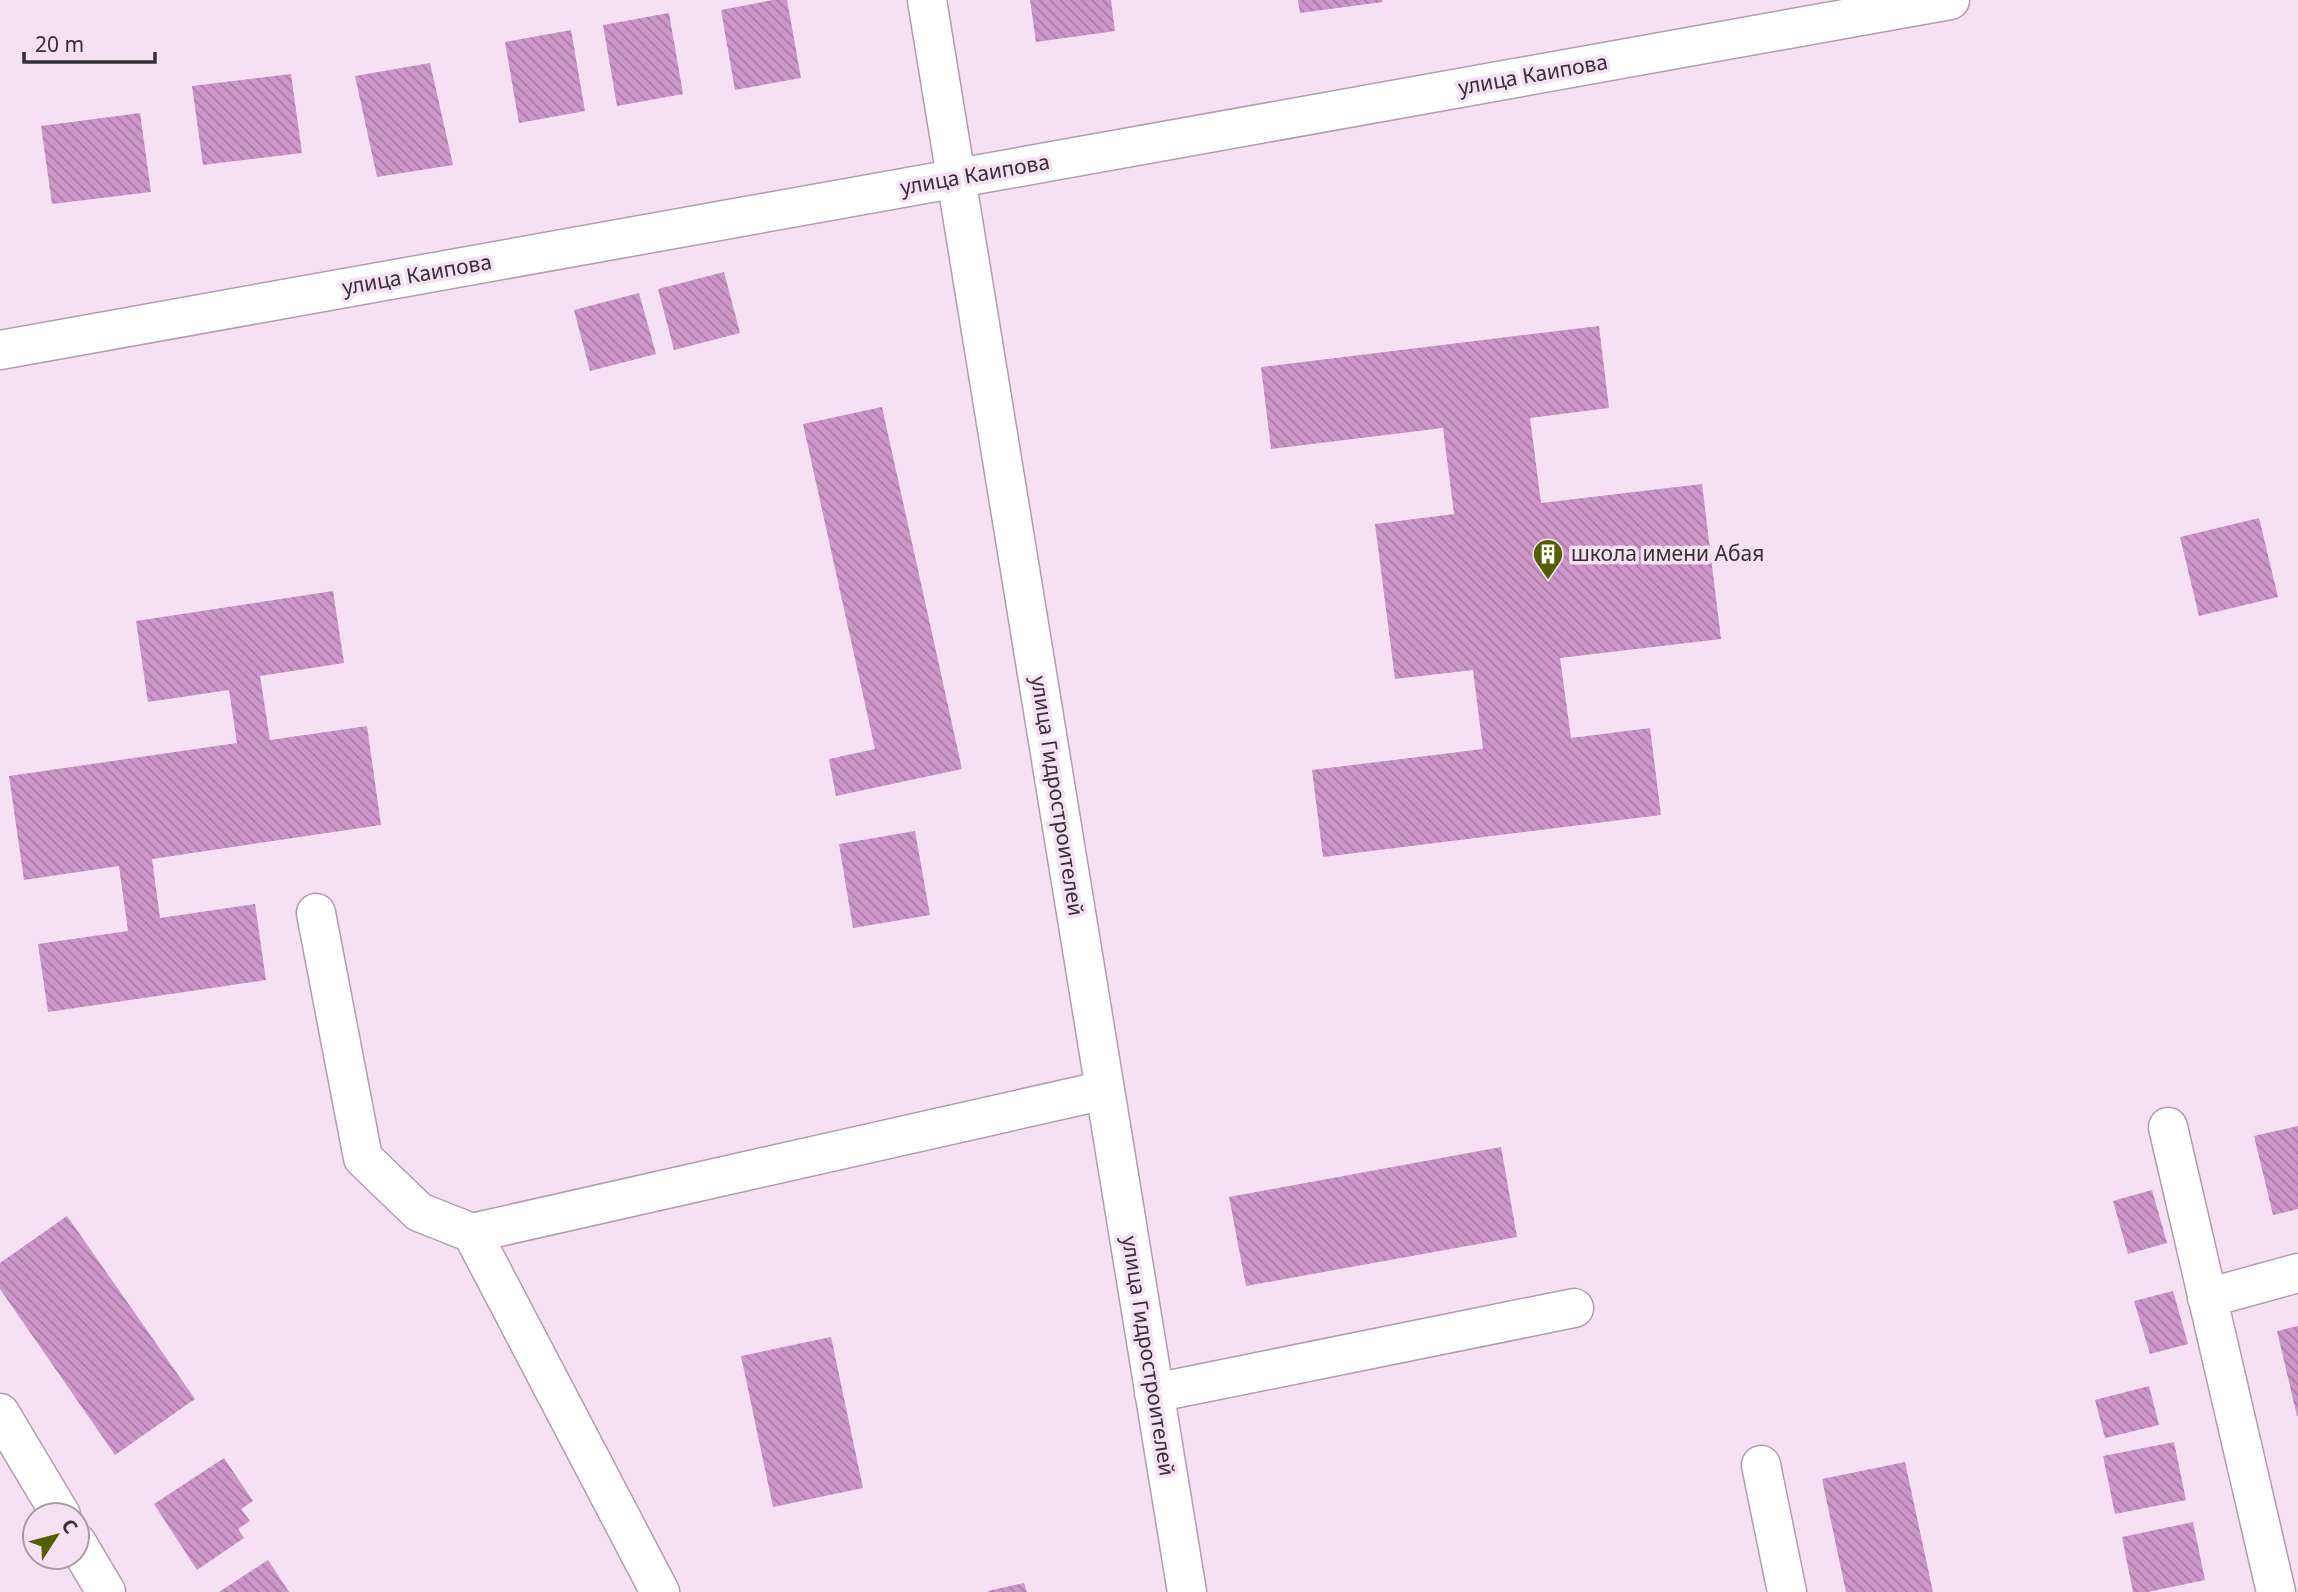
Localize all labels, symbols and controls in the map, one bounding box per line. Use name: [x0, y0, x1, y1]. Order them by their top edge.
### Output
scale bar: [24, 21, 156, 65]
text: 20 m: [35, 30, 84, 58]
street label: улица Каипова: [1456, 47, 1610, 101]
street label: улица Каипова: [898, 147, 1052, 201]
street label: улица Каипова: [340, 247, 494, 301]
building icon: школа имени Абая: [1531, 537, 1565, 581]
place label: школа имени Абая: [1571, 539, 1764, 567]
street label: улица Гидростроителей: [1025, 674, 1091, 918]
street label: улица Гидростроителей: [1116, 1234, 1182, 1478]
north arrow: [21, 1501, 91, 1571]
text: С: [56, 1513, 84, 1539]

